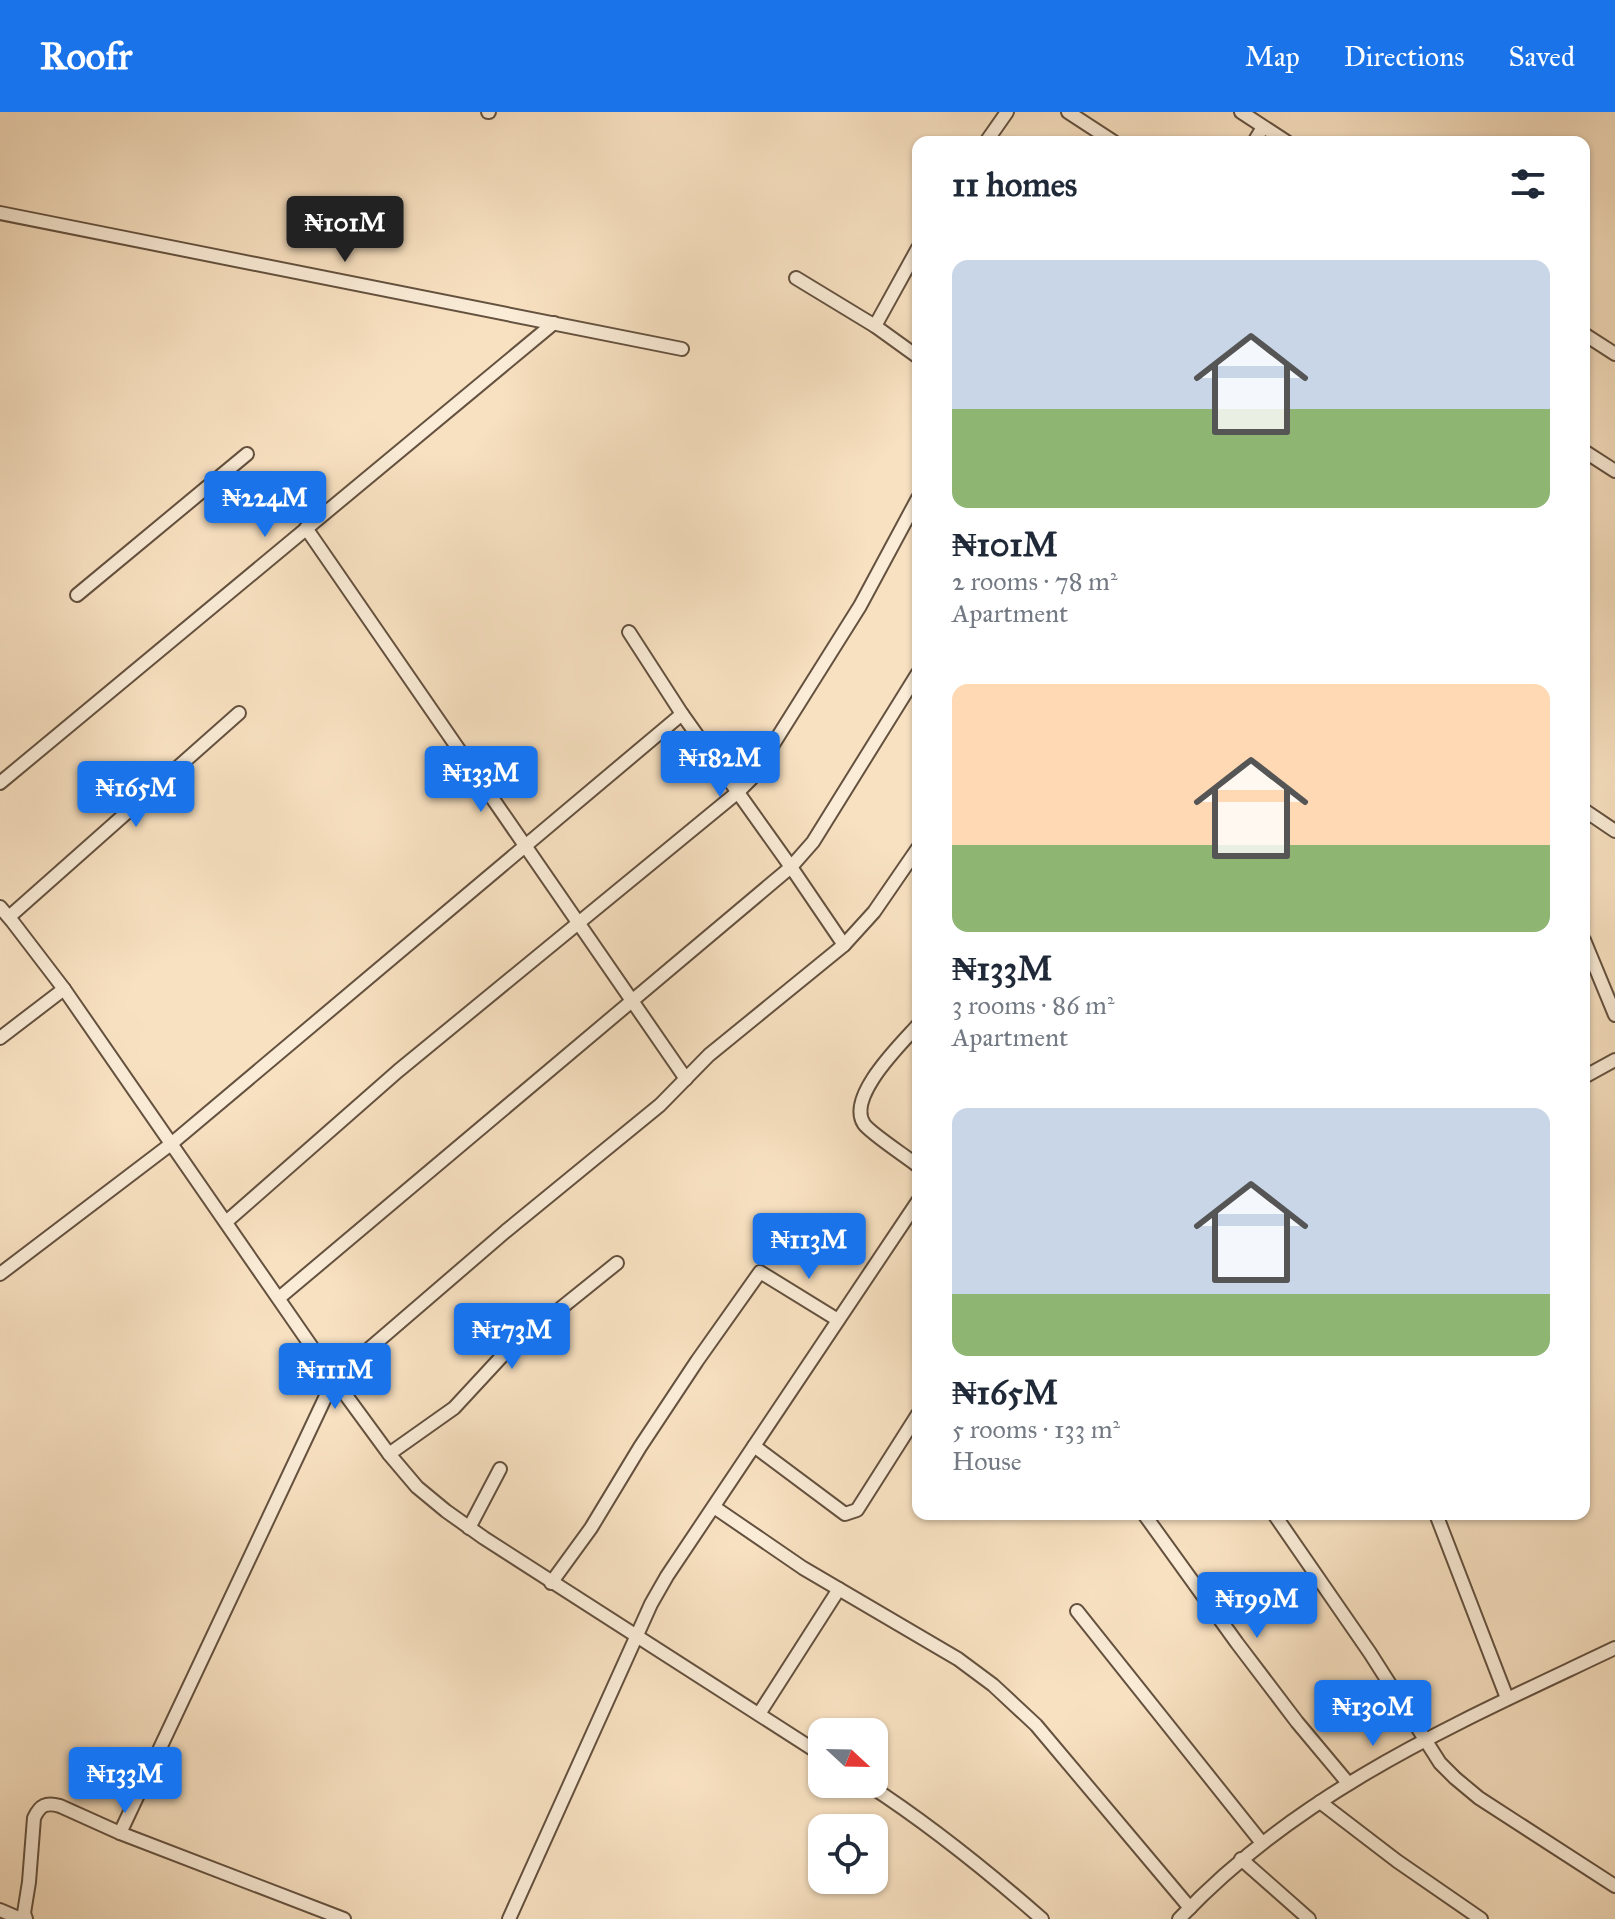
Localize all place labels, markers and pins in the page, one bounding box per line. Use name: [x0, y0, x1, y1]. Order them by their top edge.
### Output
pin: ₦101M: [289, 196, 401, 264]
pin: ₦224M: [209, 471, 321, 539]
pin: ₦182M: [664, 731, 776, 799]
pin: ₦133M: [425, 746, 537, 814]
pin: ₦165M: [80, 761, 192, 829]
pin: ₦113M: [753, 1213, 865, 1281]
pin: ₦173M: [456, 1303, 568, 1371]
pin: ₦111M: [279, 1343, 391, 1411]
pin: ₦199M: [1201, 1572, 1313, 1640]
pin: ₦130M: [1317, 1680, 1429, 1748]
pin: ₦133M: [69, 1747, 181, 1815]

